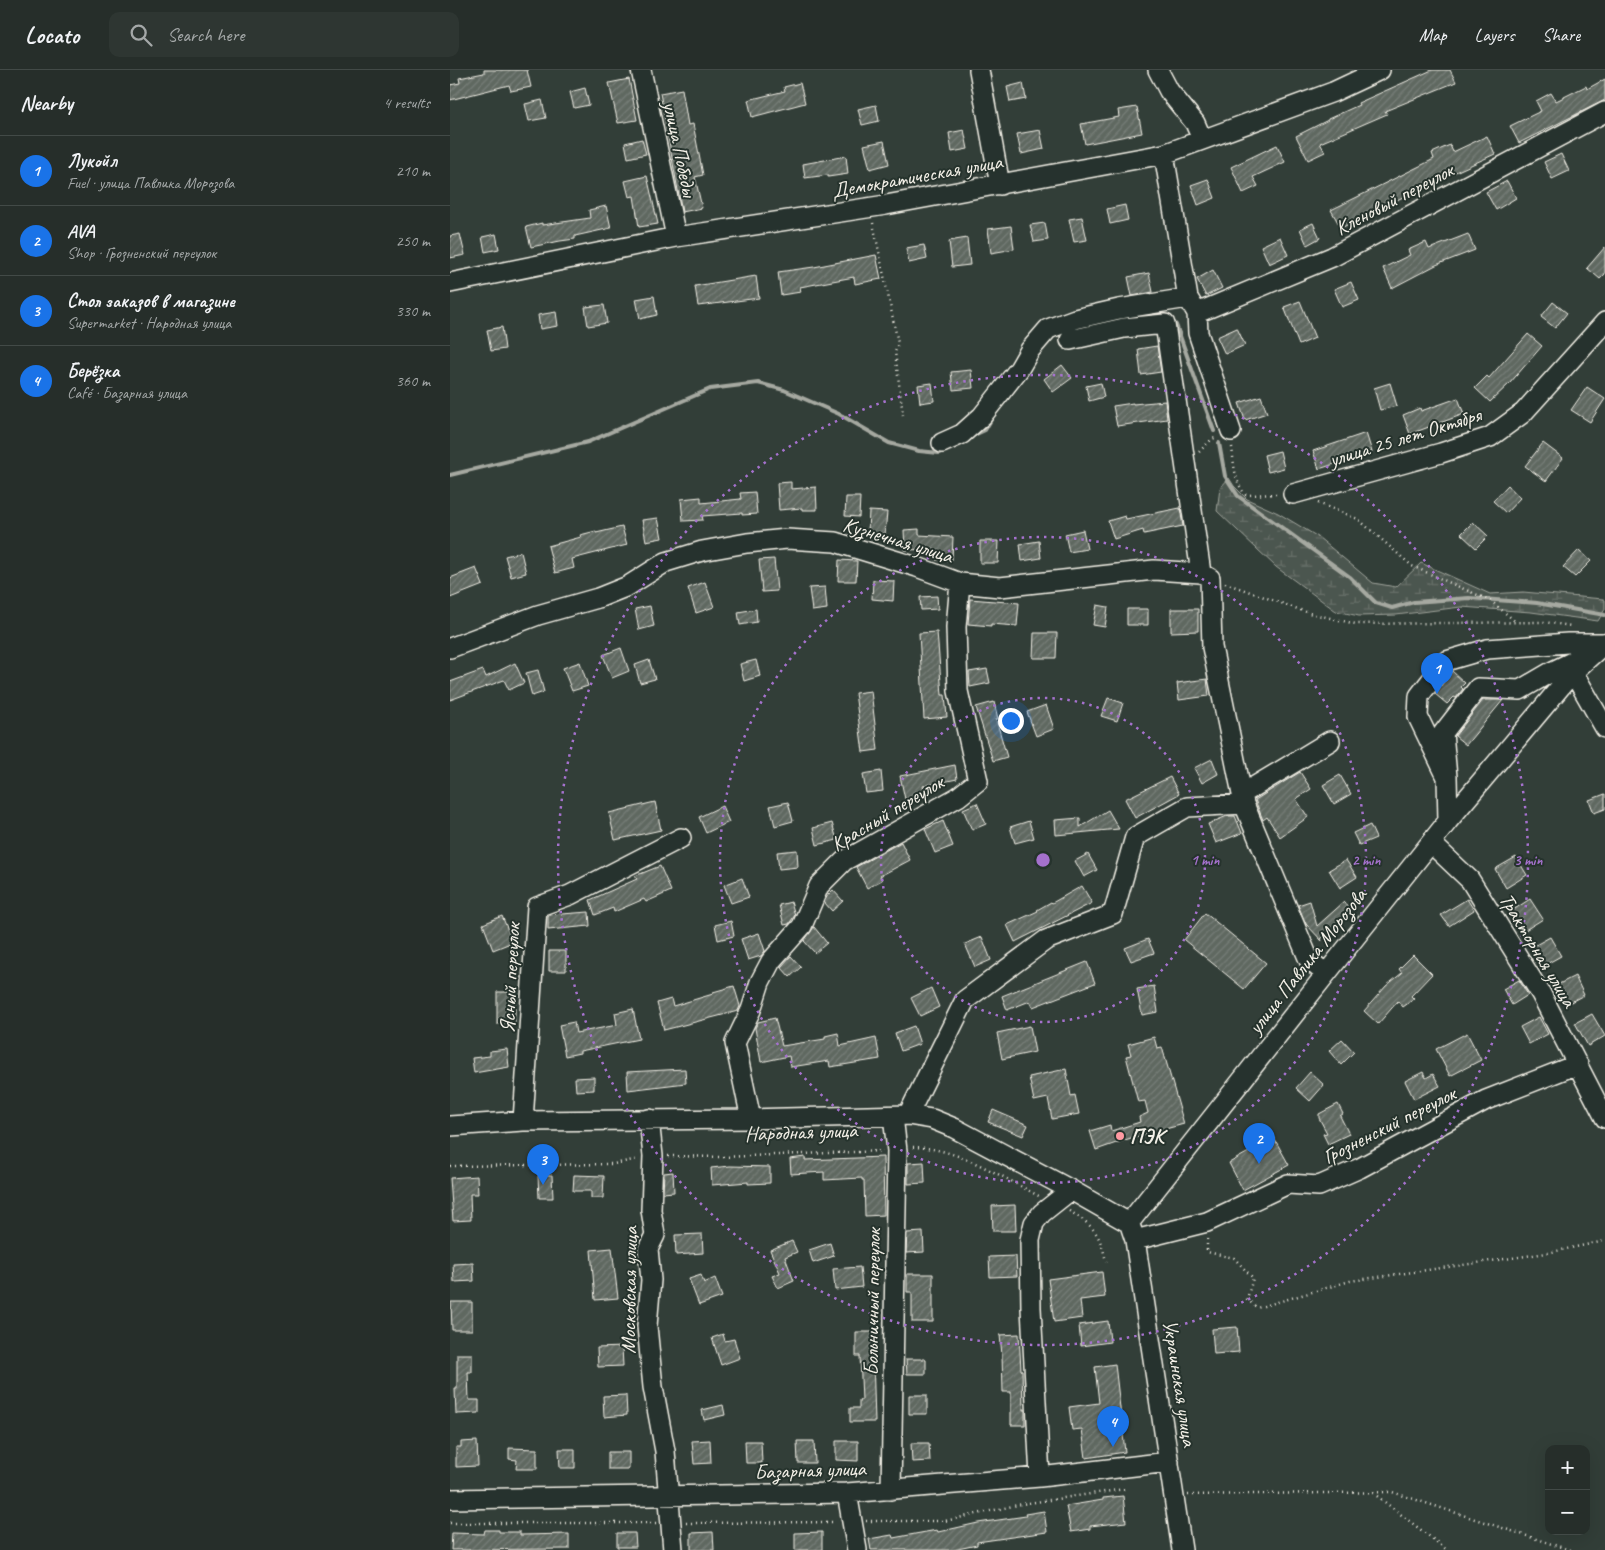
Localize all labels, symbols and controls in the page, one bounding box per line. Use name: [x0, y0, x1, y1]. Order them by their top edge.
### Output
search box: [109, 12, 459, 57]
text: Locato: [25, 20, 79, 50]
icon: search: [127, 21, 155, 49]
text: Search here: [167, 23, 245, 47]
text: Map: [1419, 24, 1447, 46]
text: Layers: [1475, 24, 1514, 46]
text: Share: [1542, 24, 1580, 46]
text: Nearby: [20, 90, 73, 116]
text: 4 results: [383, 93, 430, 113]
street label: улица Победы: [657, 97, 703, 201]
street label: Демократическая улица: [830, 148, 1006, 204]
text: Лукойл: [67, 149, 117, 173]
street label: Кленовый переулок: [1330, 156, 1460, 241]
text: 1: [32, 161, 40, 181]
text: 210 m: [396, 161, 430, 181]
text: Fuel · улица Павлика Морозова: [67, 173, 234, 193]
text: AVA: [67, 219, 94, 243]
text: 2: [32, 231, 40, 251]
text: 250 m: [396, 231, 430, 251]
text: Shop · Грозненский переулок: [67, 243, 216, 263]
text: Стол заказов в магазине: [67, 289, 235, 313]
text: 3: [32, 301, 40, 321]
text: 330 m: [396, 301, 430, 321]
text: Supermarket · Народная улица: [67, 313, 231, 333]
text: Берёзка: [67, 359, 119, 383]
text: 4: [32, 371, 40, 391]
text: 360 m: [396, 371, 430, 391]
text: Café · Базарная улица: [67, 383, 187, 403]
street label: улица 25 лет Октября: [1324, 401, 1486, 473]
street label: Кузнечная улица: [840, 511, 958, 570]
pin: 1: [1421, 653, 1453, 694]
your location: [998, 708, 1024, 734]
street label: Красный переулок: [826, 768, 950, 857]
centre of rings: [1034, 851, 1052, 869]
text: 1 min: [1191, 851, 1220, 870]
text: 2 min: [1352, 851, 1381, 870]
text: 3 min: [1514, 851, 1543, 870]
street label: улица Павлика Морозова: [1241, 881, 1374, 1041]
street label: Тракторная улица: [1494, 888, 1583, 1013]
street label: Ясный переулок: [494, 920, 526, 1034]
street label: Грозненский переулок: [1318, 1079, 1462, 1170]
street label: Народная улица: [744, 1117, 859, 1147]
place label: ПЭК: [1130, 1123, 1168, 1149]
pin: 2: [1243, 1123, 1275, 1164]
marker: ПЭК: [1114, 1130, 1126, 1142]
pin: 3: [527, 1144, 559, 1185]
street label: Московская улица: [615, 1224, 643, 1354]
street label: Больничный переулок: [858, 1226, 886, 1376]
street label: Украинская улица: [1157, 1318, 1203, 1450]
pin: 4: [1097, 1406, 1129, 1447]
map controls: [1545, 1445, 1590, 1535]
button: +: [1545, 1445, 1590, 1490]
street label: Базарная улица: [754, 1455, 868, 1486]
button: −: [1545, 1490, 1590, 1535]

